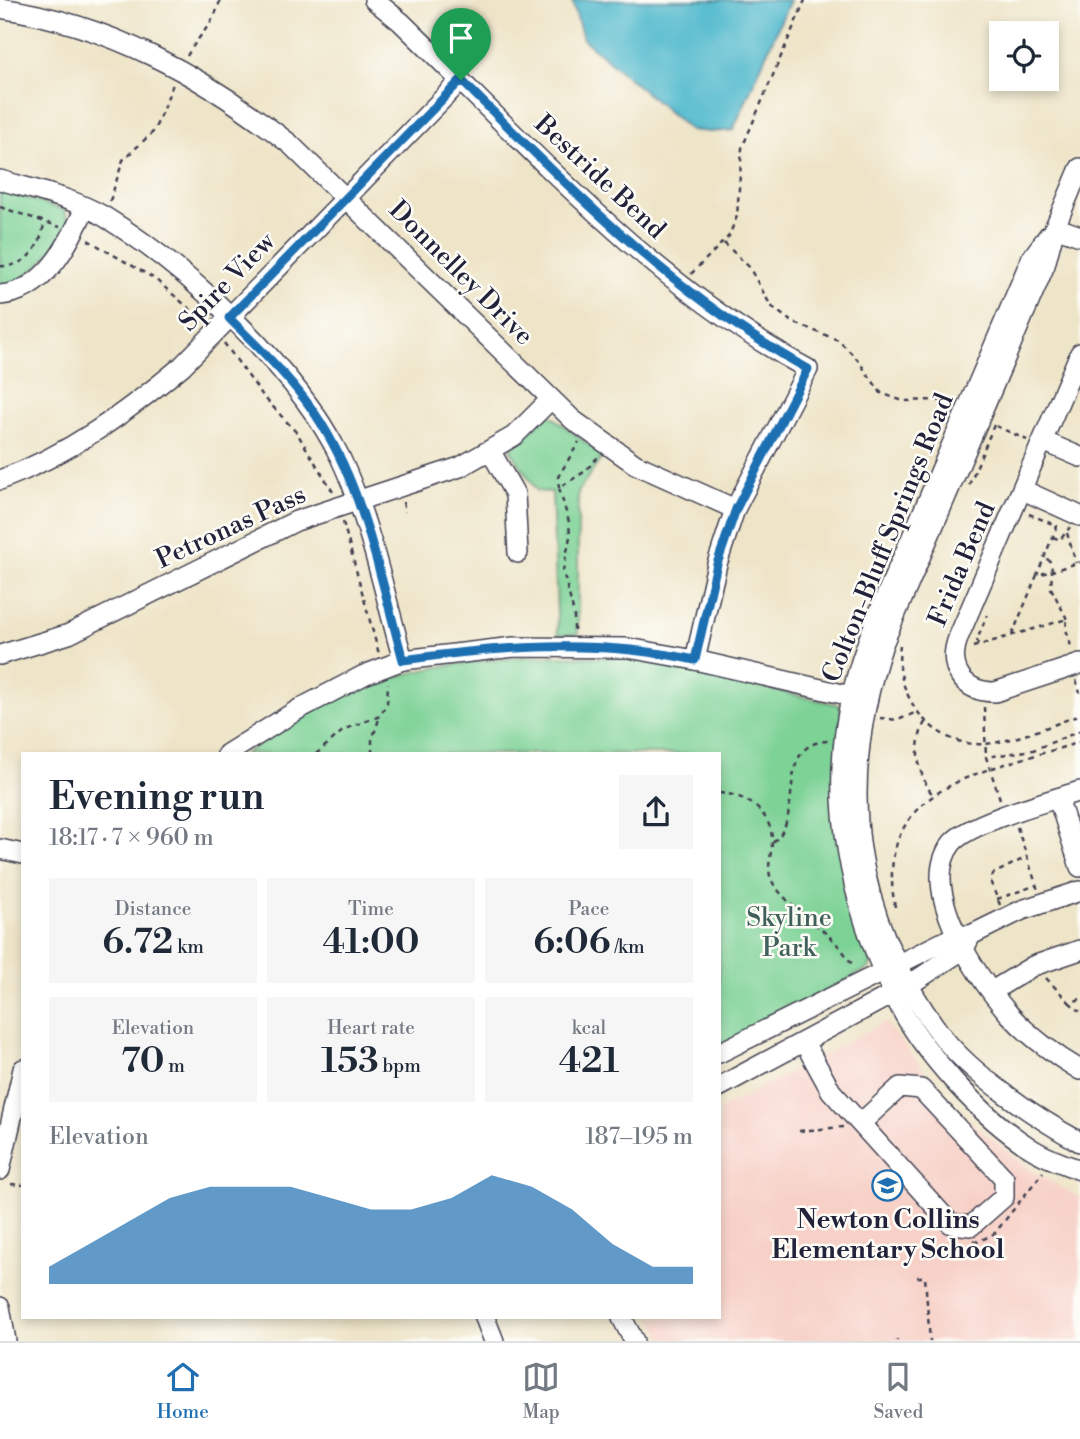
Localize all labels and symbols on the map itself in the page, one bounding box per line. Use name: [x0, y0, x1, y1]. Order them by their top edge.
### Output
pin: [431, 8, 491, 80]
street label: Bestride Bend: [527, 108, 672, 246]
street label: Donnelley Drive: [382, 194, 540, 352]
street label: Spire View: [172, 225, 283, 338]
street label: Colton-Bluff Springs Road: [815, 389, 961, 687]
street label: Petronas Pass: [151, 478, 311, 576]
street label: Frida Bend: [921, 497, 1003, 631]
park label: Skyline Park: [746, 902, 832, 964]
school or university icon: Newton Collins Elementary School: [871, 1168, 905, 1202]
place label: Newton Collins Elementary School: [772, 1204, 1005, 1266]

